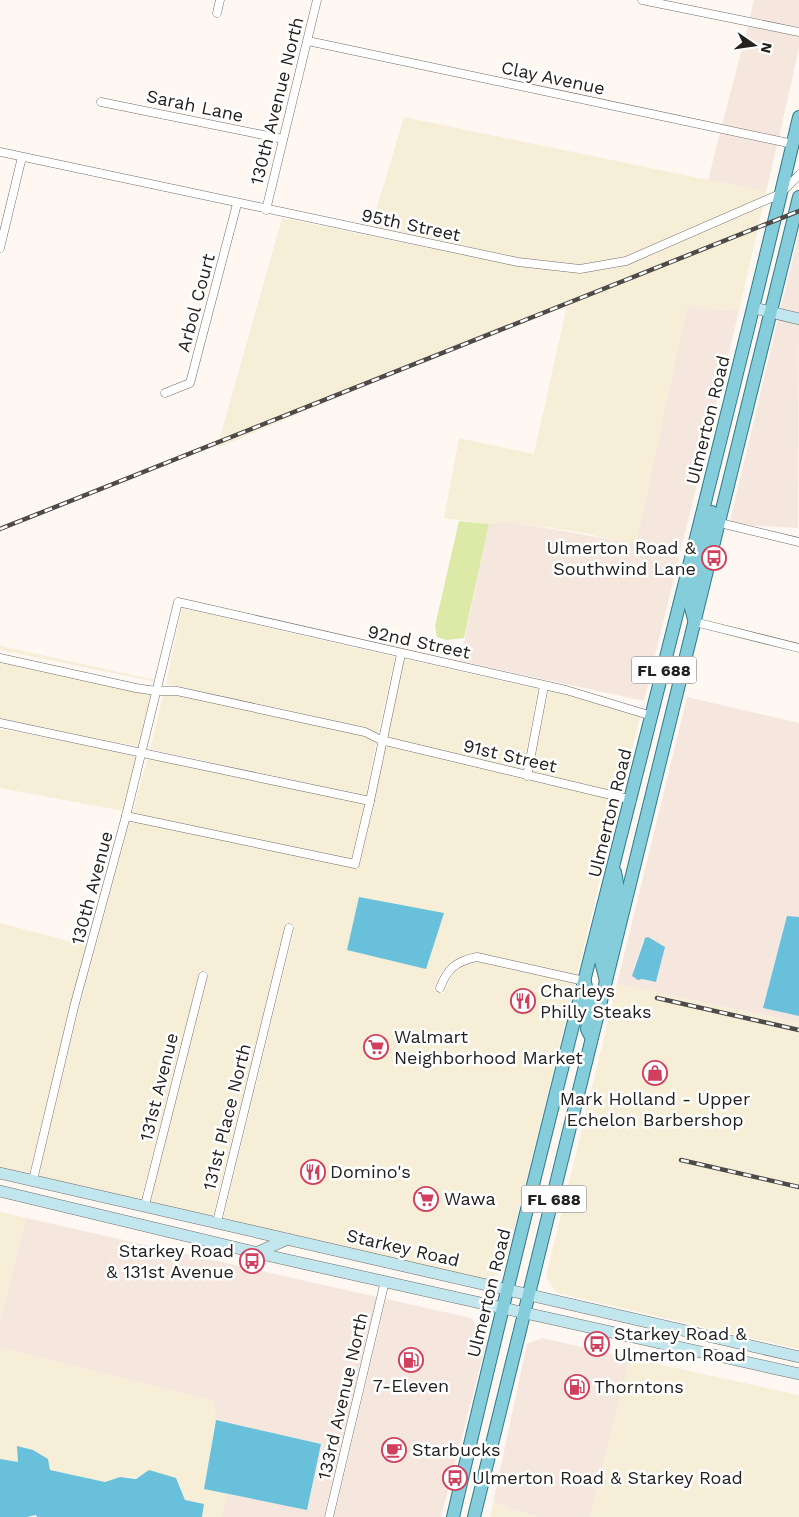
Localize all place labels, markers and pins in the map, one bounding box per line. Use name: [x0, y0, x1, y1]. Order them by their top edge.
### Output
place label: Ulmerton Road & Southwind Lane: [547, 537, 697, 579]
bus stop icon: Ulmerton Road & Southwind Lane: [701, 545, 727, 571]
place label: Charleys Philly Steaks: [540, 980, 652, 1022]
restaurant icon: Charleys Philly Steaks: [510, 988, 536, 1014]
place label: Walmart Neighborhood Market: [394, 1026, 583, 1068]
supermarket icon: Walmart Neighborhood Market: [363, 1034, 389, 1060]
shop icon: Mark Holland - Upper Echelon Barbershop: [642, 1060, 668, 1086]
place label: Mark Holland - Upper Echelon Barbershop: [560, 1088, 750, 1130]
restaurant icon: Domino's: [300, 1159, 326, 1185]
place label: Domino's: [330, 1161, 411, 1182]
supermarket icon: Wawa: [413, 1186, 439, 1212]
place label: Wawa: [444, 1188, 496, 1209]
place label: Starkey Road & 131st Avenue: [106, 1240, 234, 1282]
bus stop icon: Starkey Road & 131st Avenue: [239, 1248, 265, 1274]
place label: Starkey Road & Ulmerton Road: [614, 1323, 747, 1365]
bus stop icon: Starkey Road & Ulmerton Road: [584, 1331, 610, 1357]
fuel station icon: 7-Eleven: [398, 1347, 424, 1373]
fuel station icon: Thorntons: [564, 1374, 590, 1400]
place label: 7-Eleven: [373, 1375, 449, 1396]
place label: Thorntons: [594, 1376, 684, 1397]
cafe icon: Starbucks: [381, 1437, 407, 1463]
place label: Starbucks: [412, 1439, 501, 1460]
bus stop icon: Ulmerton Road & Starkey Road: [442, 1465, 468, 1491]
place label: Ulmerton Road & Starkey Road: [472, 1467, 743, 1488]

